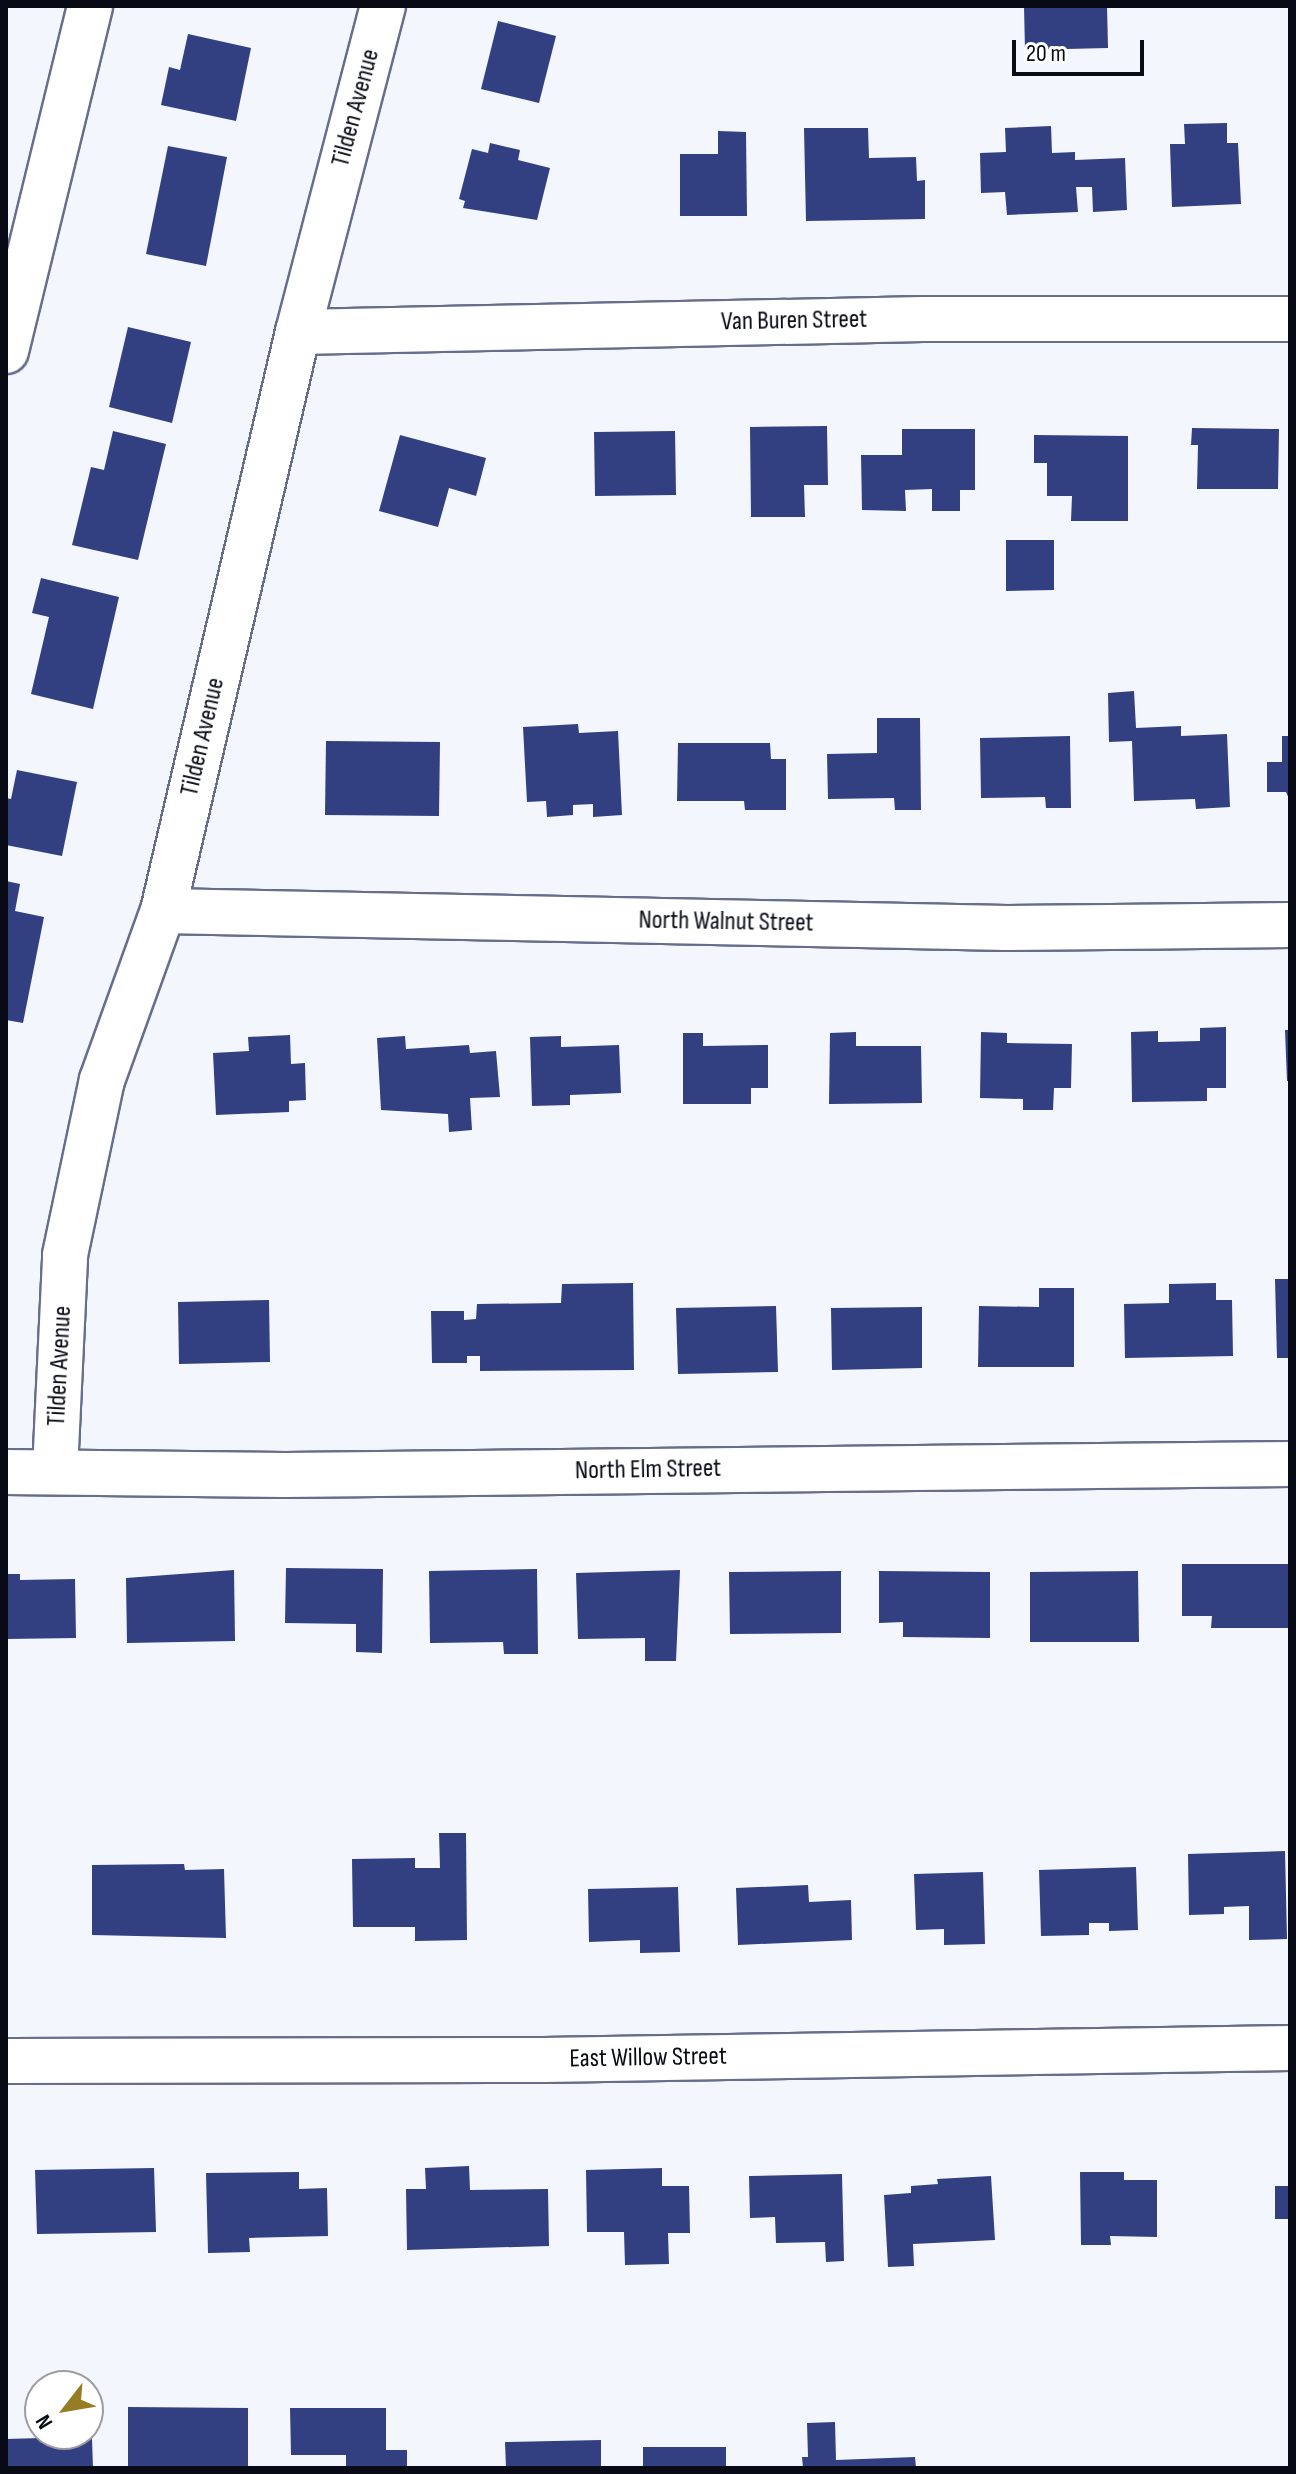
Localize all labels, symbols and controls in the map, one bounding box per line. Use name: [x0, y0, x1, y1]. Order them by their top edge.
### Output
scale bar: [1016, 24, 1148, 74]
text: 20 m: [1026, 39, 1066, 68]
street label: Tilden Avenue: [325, 46, 387, 170]
street label: Van Buren Street: [721, 304, 867, 338]
street label: Tilden Avenue: [174, 675, 232, 799]
street label: North Walnut Street: [638, 905, 814, 939]
street label: Tilden Avenue: [41, 1305, 79, 1427]
street label: North Elm Street: [575, 1453, 721, 1487]
street label: East Willow Street: [569, 2041, 727, 2075]
north arrow: [24, 2370, 104, 2450]
text: N: [30, 2410, 59, 2434]

